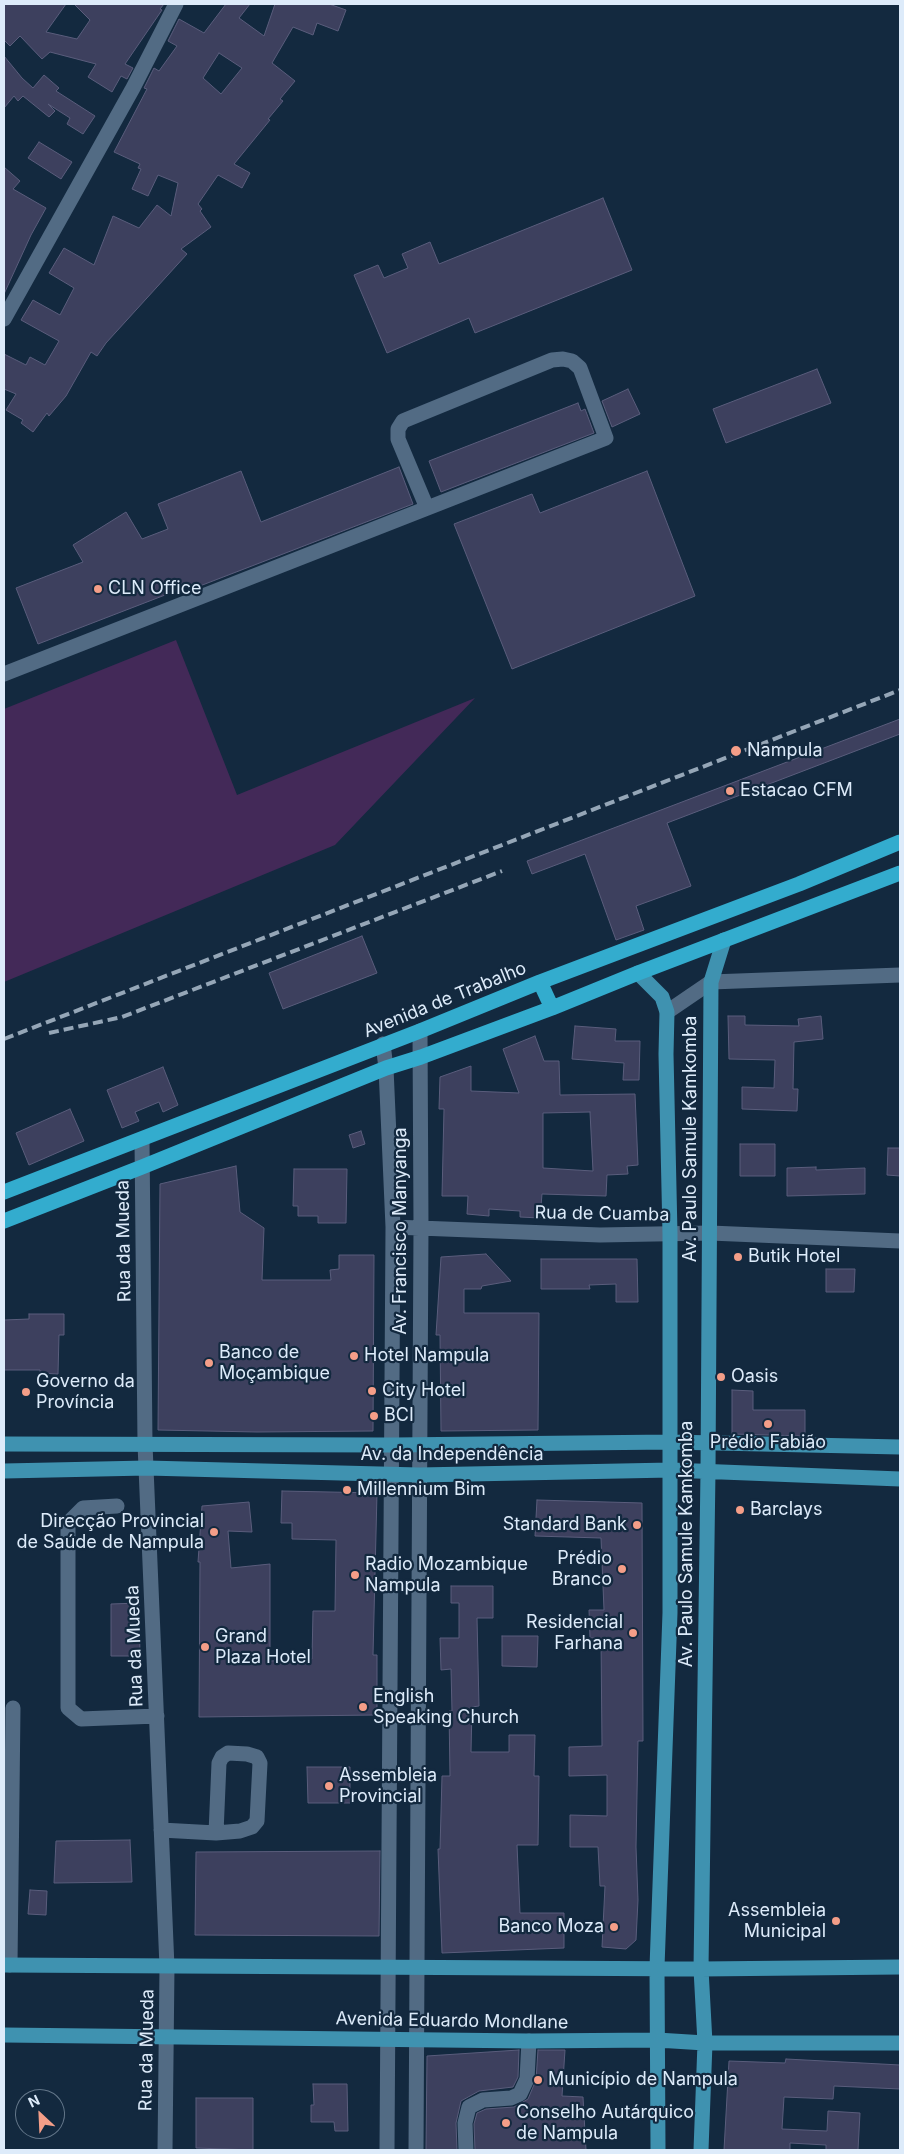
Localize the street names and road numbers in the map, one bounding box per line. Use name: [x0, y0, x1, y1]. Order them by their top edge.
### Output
street label: Avenida de Trabalho: [360, 957, 530, 1043]
street label: Av. Paulo Samule Kamkomba: [680, 1016, 702, 1262]
street label: Av. Francisco Manyanga: [390, 1127, 412, 1335]
street label: Rua da Mueda: [112, 1180, 136, 1302]
street label: Rua de Cuamba: [534, 1202, 670, 1226]
street label: Av. Paulo Samule Kamkomba: [676, 1421, 698, 1667]
street label: Av. da Independência: [361, 1444, 543, 1466]
street label: Rua da Mueda: [122, 1585, 148, 1707]
street label: Rua da Mueda: [135, 1989, 159, 2111]
street label: Avenida Eduardo Mondlane: [335, 2008, 569, 2034]

